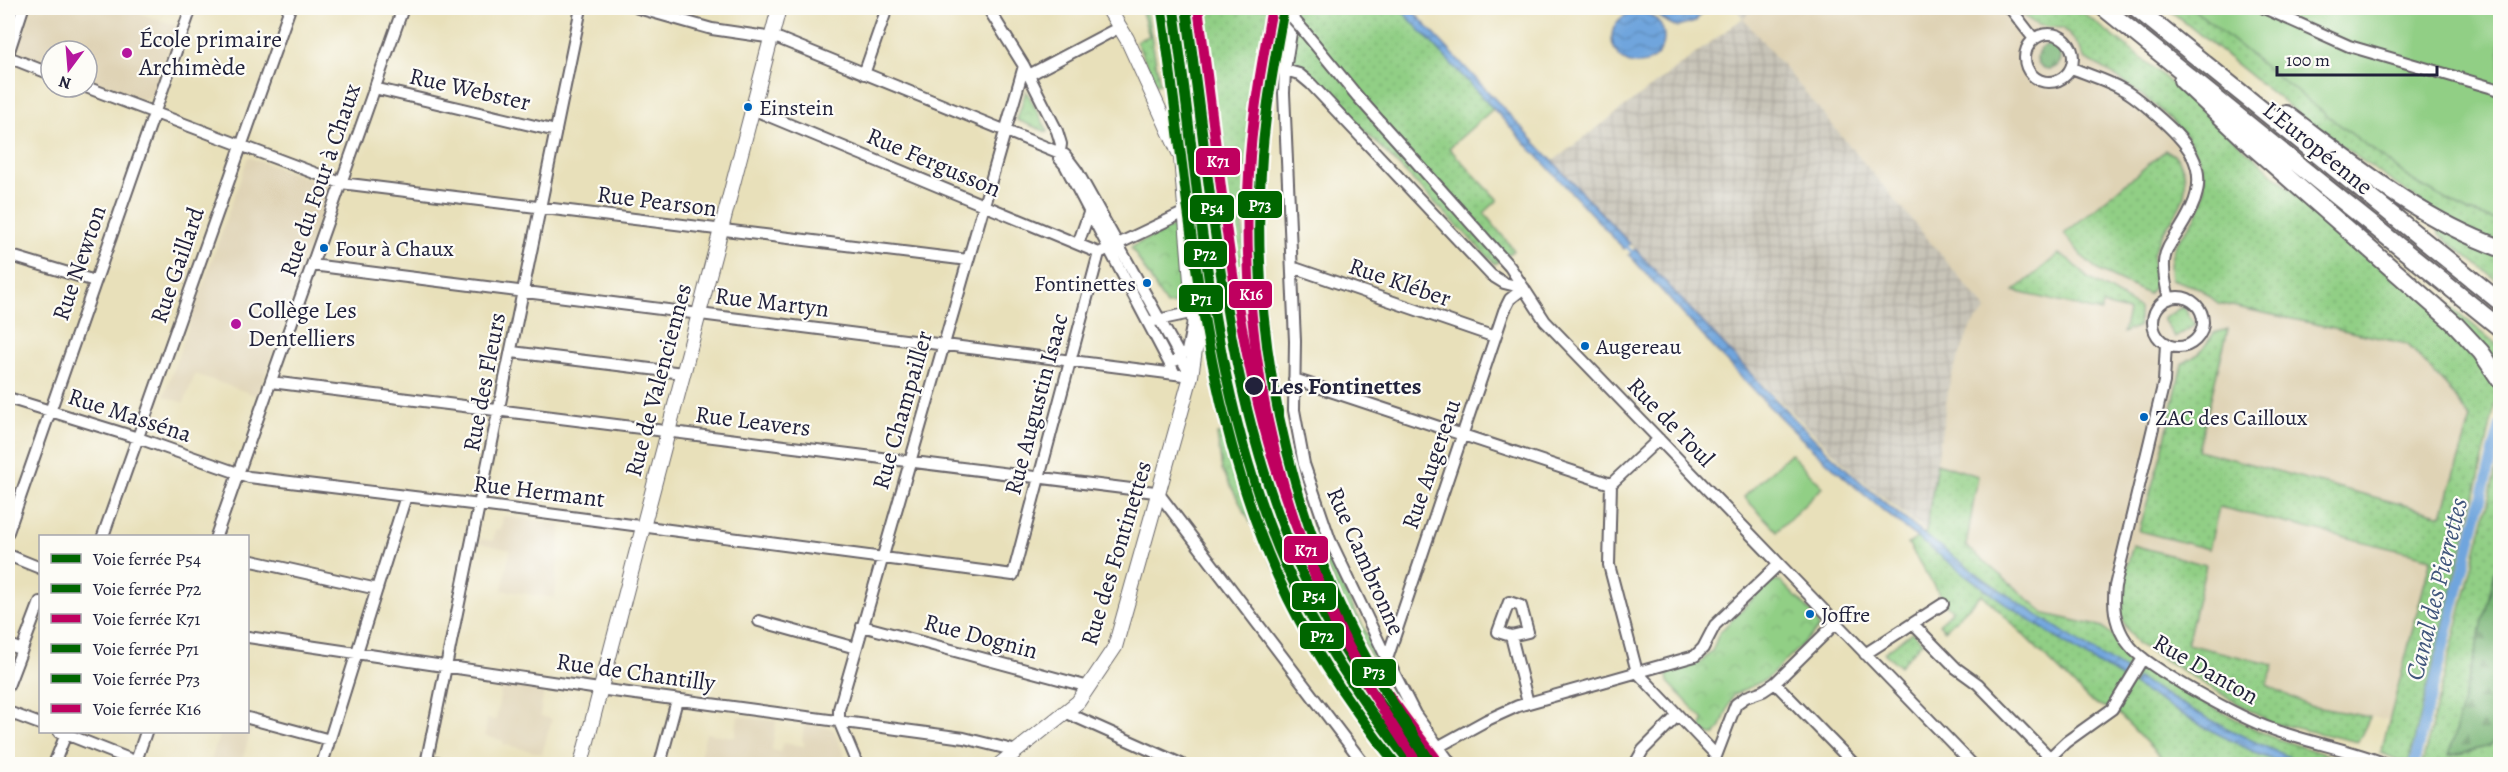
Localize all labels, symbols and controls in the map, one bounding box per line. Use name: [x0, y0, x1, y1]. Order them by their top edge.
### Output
place label: École primaire Archimède: [138, 23, 282, 83]
north arrow: [39, 39, 99, 99]
scale bar: [2277, 39, 2438, 77]
marker: École primaire Archimède: [120, 46, 134, 60]
text: 100 m: [2286, 48, 2330, 72]
street label: Rue Webster: [406, 60, 534, 118]
text: N: [56, 70, 74, 95]
street label: Rue du Four à Chaux: [272, 79, 368, 281]
place label: Einstein: [759, 93, 834, 123]
street label: L'Européenne: [2256, 94, 2380, 202]
marker: Einstein: [742, 101, 754, 113]
street label: Rue Fergusson: [862, 119, 1006, 205]
line badge: K71: [1195, 147, 1241, 176]
text: K71: [1206, 151, 1230, 173]
street label: Rue Pearson: [595, 178, 719, 224]
line badge: P73: [1237, 190, 1283, 219]
line badge: P54: [1189, 194, 1235, 223]
text: P73: [1249, 195, 1272, 217]
text: P54: [1200, 198, 1224, 220]
street label: Rue Newton: [44, 201, 114, 325]
street label: Rue Gaillard: [142, 203, 212, 327]
place label: Four à Chaux: [335, 234, 454, 264]
line badge: P72: [1183, 240, 1228, 268]
marker: Four à Chaux: [318, 242, 330, 254]
text: P72: [1193, 244, 1217, 266]
street label: Rue Kléber: [1345, 250, 1455, 314]
place label: Fontinettes: [1034, 269, 1136, 299]
marker: Fontinettes: [1141, 277, 1153, 289]
street label: Rue Martyn: [713, 279, 831, 325]
street label: Rue de Valenciennes: [617, 280, 699, 480]
line badge: K16: [1228, 280, 1273, 309]
line badge: P71: [1178, 284, 1224, 313]
text: K16: [1239, 284, 1263, 306]
text: P71: [1190, 289, 1212, 311]
place label: Collège Les Dentelliers: [248, 294, 357, 354]
street label: Rue des Fleurs: [455, 310, 513, 454]
street label: Rue Augustin Isaac: [996, 310, 1076, 498]
marker: Collège Les Dentelliers: [229, 317, 243, 331]
street label: Rue Champailler: [864, 327, 940, 493]
place label: Augereau: [1595, 332, 1682, 362]
marker: Augereau: [1579, 340, 1591, 352]
place label: Les Fontinettes: [1270, 370, 1422, 402]
street label: Rue de Toul: [1620, 370, 1722, 474]
marker: Les Fontinettes: [1243, 375, 1265, 397]
street label: Rue Masséna: [64, 380, 197, 450]
street label: Rue Augereau: [1394, 395, 1468, 533]
street label: Rue Leavers: [693, 398, 813, 444]
place label: ZAC des Cailloux: [2155, 403, 2308, 433]
marker: ZAC des Cailloux: [2138, 411, 2150, 423]
street label: Rue des Fontinettes: [1073, 457, 1159, 649]
street label: Rue Hermant: [471, 467, 607, 515]
street label: Rue Cambronne: [1319, 482, 1413, 640]
water label: Canal des Pierrettes: [2397, 494, 2476, 684]
legend: [39, 535, 249, 733]
line badge: K71: [1283, 535, 1329, 564]
text: K71: [1294, 540, 1318, 562]
text: Voie ferrée P54: [92, 547, 201, 571]
text: Voie ferrée P72: [92, 577, 202, 601]
line badge: P54: [1291, 582, 1337, 611]
text: P54: [1302, 586, 1326, 608]
place label: Joffre: [1821, 600, 1870, 630]
street label: Rue Dognin: [921, 605, 1041, 667]
text: Voie ferrée K71: [92, 607, 200, 631]
marker: Joffre: [1804, 608, 1816, 620]
line badge: P72: [1299, 622, 1345, 650]
text: P72: [1310, 626, 1334, 648]
street label: Rue Danton: [2147, 626, 2265, 712]
text: Voie ferrée P71: [92, 637, 199, 661]
street label: Rue de Chantilly: [554, 645, 718, 699]
line badge: P73: [1351, 658, 1397, 687]
text: P73: [1363, 662, 1386, 684]
text: Voie ferrée P73: [92, 667, 200, 691]
text: Voie ferrée K16: [92, 697, 201, 721]

